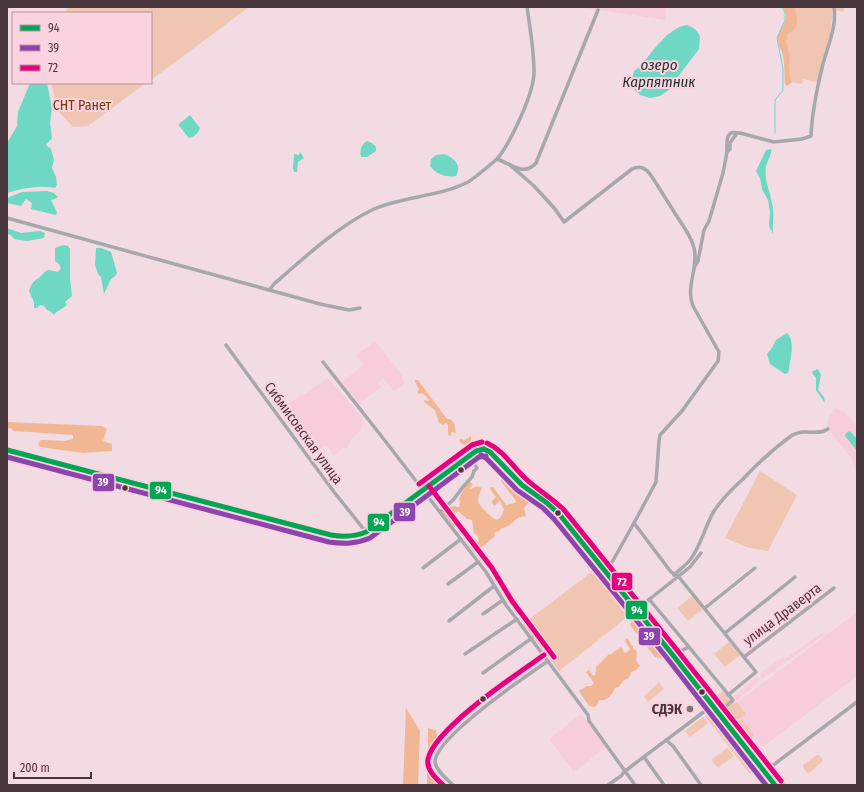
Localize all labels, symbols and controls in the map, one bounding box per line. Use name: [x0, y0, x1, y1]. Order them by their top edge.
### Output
legend: [12, 12, 152, 84]
text: 94: [48, 21, 60, 35]
text: 39: [48, 41, 59, 55]
water label: озеро Карпятник: [622, 56, 696, 91]
text: 72: [48, 61, 58, 75]
park label: СНТ Ранет: [53, 97, 112, 114]
street label: Сибмисовская улица: [261, 379, 346, 488]
unlabelled marker: [456, 465, 466, 475]
line badge: 39: [92, 473, 115, 492]
text: 39: [97, 476, 109, 489]
line badge: 94: [149, 481, 172, 500]
unlabelled marker: [120, 483, 130, 493]
text: 94: [155, 484, 167, 497]
line badge: 39: [393, 502, 416, 522]
text: 39: [399, 506, 411, 519]
unlabelled marker: [553, 508, 563, 518]
line badge: 94: [367, 513, 390, 532]
text: 94: [373, 516, 385, 529]
line badge: 72: [611, 572, 633, 591]
text: 72: [617, 576, 627, 589]
street label: улица Драверта: [740, 579, 825, 649]
line badge: 94: [625, 600, 648, 620]
text: 94: [631, 604, 643, 617]
line badge: 39: [638, 627, 661, 646]
text: 39: [643, 630, 655, 643]
unlabelled marker: [697, 687, 707, 697]
unlabelled marker: [478, 694, 488, 704]
place label: СДЭК: [652, 701, 683, 718]
marker: СДЭК: [685, 704, 695, 714]
scale bar: [14, 754, 91, 780]
text: 200 m: [20, 761, 50, 775]

